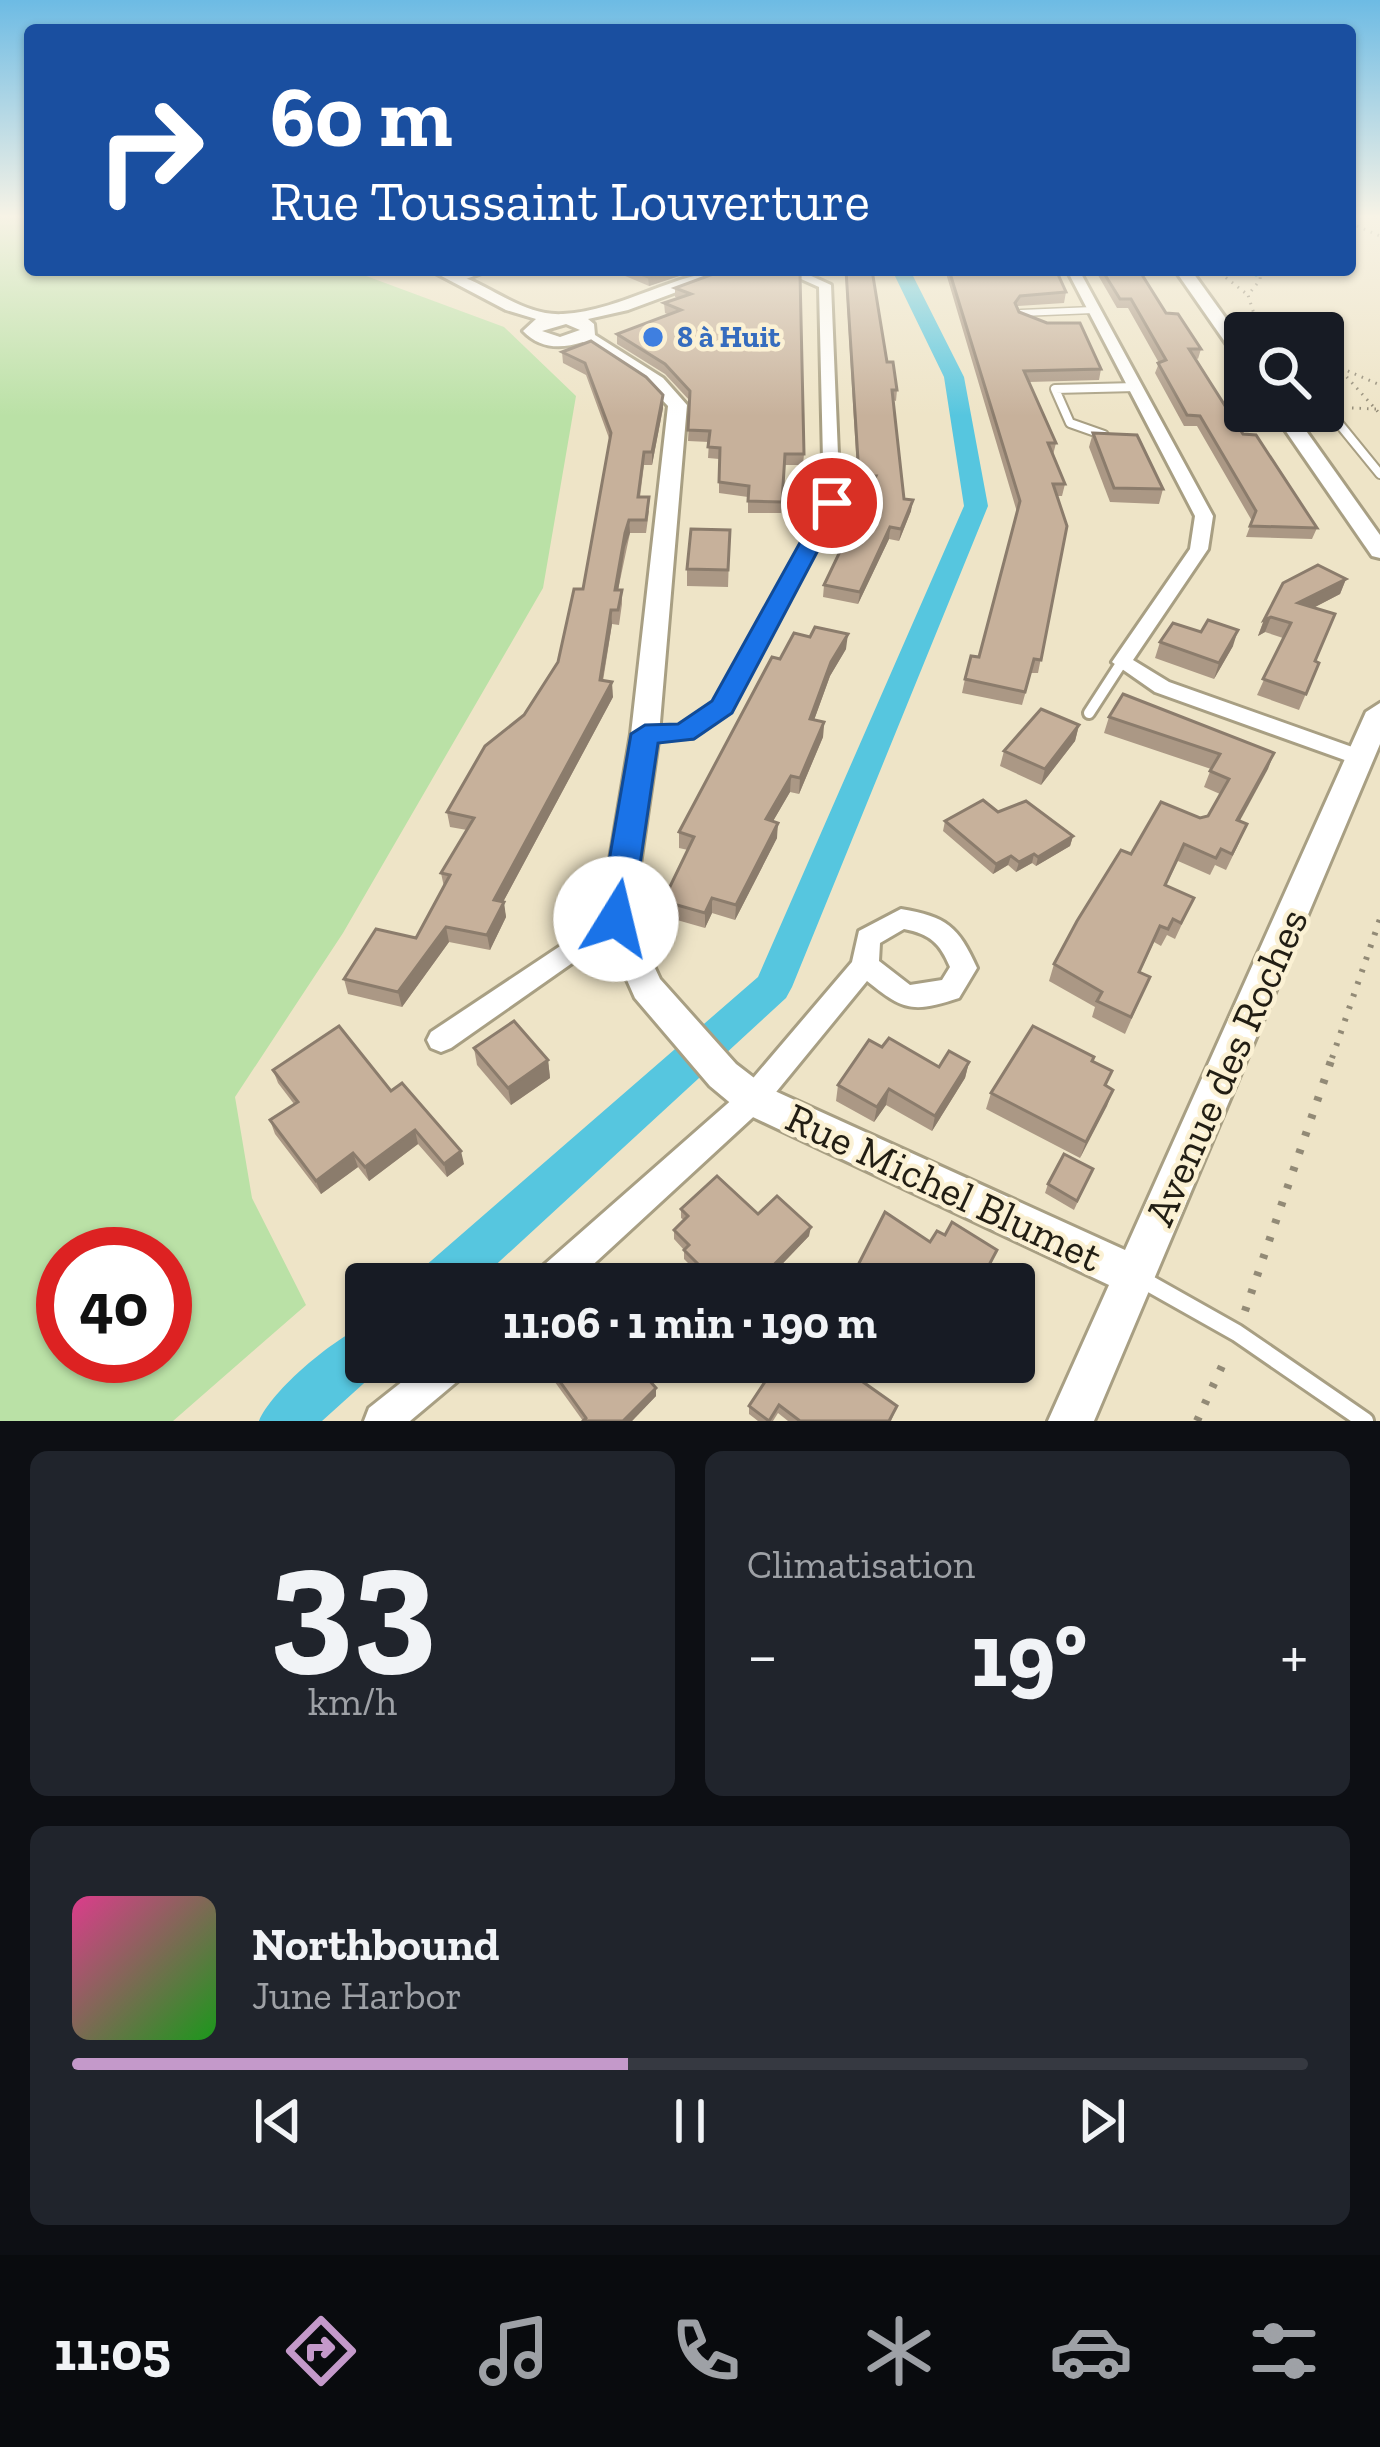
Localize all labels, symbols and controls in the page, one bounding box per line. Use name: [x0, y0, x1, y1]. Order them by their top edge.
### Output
text: 60 m: [270, 67, 453, 168]
icon: right: [72, 72, 228, 228]
text: Rue Toussaint Louverture: [270, 169, 870, 234]
map controls: [1224, 312, 1344, 432]
button: search: [1224, 312, 1344, 432]
place label: 8 à Huit: [677, 319, 781, 355]
marker: 8 à Huit: [640, 324, 666, 350]
pin: [781, 452, 883, 554]
icon: arrive: [799, 470, 865, 536]
position arrow: [553, 856, 679, 982]
street label: Avenue des Roches: [1133, 901, 1319, 1233]
street label: Rue Michel Blumet: [778, 1092, 1110, 1283]
speed limit sign: 40: [36, 1227, 192, 1383]
text: 11:06 · 1 min · 190 m: [503, 1296, 877, 1350]
text: 33: [269, 1506, 436, 1693]
text: Climatisation: [747, 1541, 975, 1588]
text: 19°: [971, 1601, 1087, 1709]
text: −: [747, 1616, 778, 1695]
text: +: [1280, 1616, 1308, 1695]
text: km/h: [308, 1678, 397, 1725]
text: Northbound: [252, 1918, 500, 1972]
text: June Harbor: [252, 1972, 462, 2019]
icon: previous: [245, 2088, 311, 2154]
icon: pause: [657, 2088, 723, 2154]
icon: next: [1069, 2088, 1135, 2154]
icon: directions: [279, 2309, 363, 2393]
icon: music: [472, 2309, 556, 2393]
icon: phone: [664, 2309, 748, 2393]
icon: climate: [857, 2309, 941, 2393]
icon: car: [1049, 2309, 1133, 2393]
icon: filters: [1242, 2309, 1326, 2393]
text: 11:05: [54, 2319, 171, 2384]

